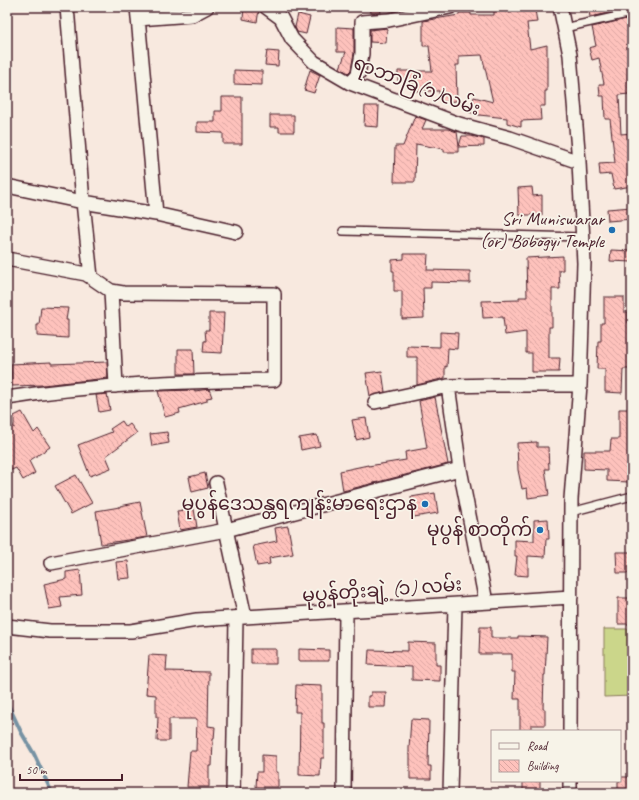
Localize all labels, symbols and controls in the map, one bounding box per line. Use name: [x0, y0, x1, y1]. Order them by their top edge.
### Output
street label: ရာဘာခြံ(၁)လမ်း: [349, 48, 485, 124]
place label: Sri Muniswarar (or) Bobogyi Temple: [480, 207, 606, 253]
marker: Sri Muniswarar (or) Bobogyi Temple: [607, 225, 617, 235]
place label: မုပွန်ဒေသန္တရကျန်းမာရေးဌာန: [182, 489, 417, 520]
marker: မုပွန်ဒေသန္တရကျန်းမာရေးဌာန: [420, 499, 430, 509]
place label: မုပွန် စာတိုက်: [427, 515, 532, 546]
marker: မုပွန် စာတိုက်: [535, 525, 545, 535]
street label: မုပွန်တိုးချဲ့ (၁) လမ်း: [301, 569, 463, 612]
legend: [491, 730, 621, 782]
text: Road: [527, 738, 549, 754]
scale bar: [20, 756, 122, 782]
text: Building: [527, 758, 559, 774]
text: 50 m: [26, 762, 48, 778]

